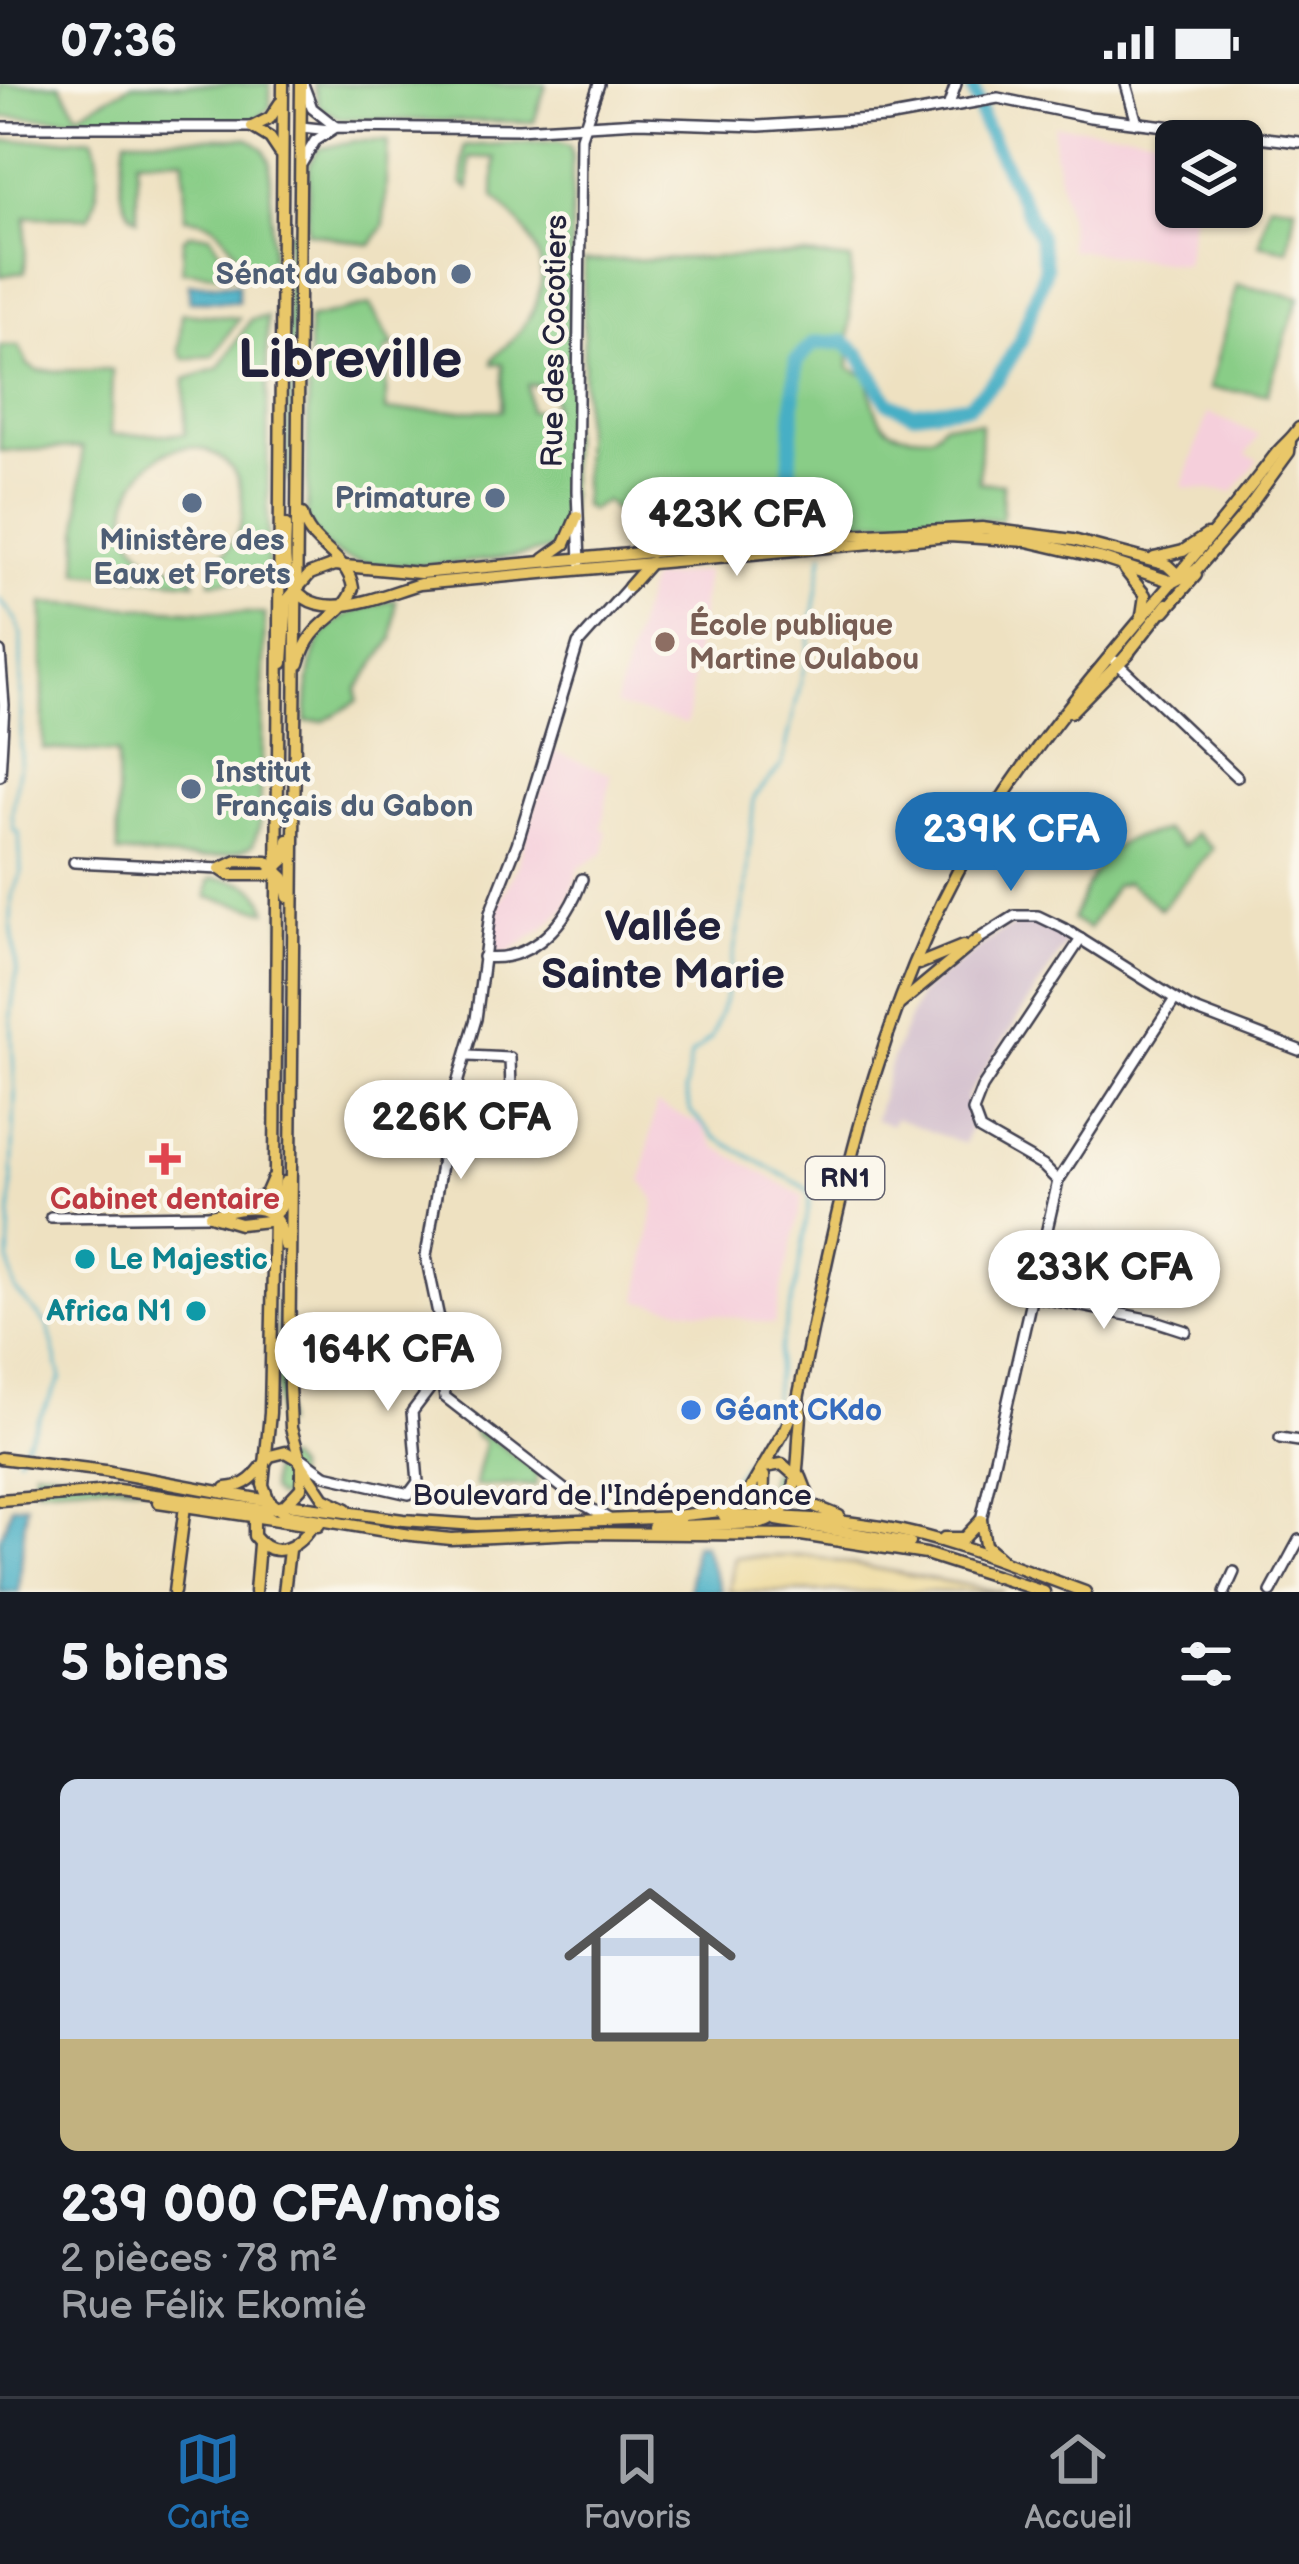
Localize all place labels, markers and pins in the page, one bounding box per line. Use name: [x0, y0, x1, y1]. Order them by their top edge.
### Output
place label: Sénat du Gabon: [216, 257, 437, 293]
marker: Sénat du Gabon: [448, 261, 474, 287]
pin: 423K CFA: [613, 477, 861, 579]
place label: Primature: [335, 481, 471, 517]
marker: Primature: [482, 485, 508, 511]
marker: Ministère des Eaux et Forets: [179, 490, 205, 516]
place label: Ministère des Eaux et Forets: [93, 523, 291, 593]
place label: École publique Martine Oulabou: [689, 606, 919, 678]
marker: École publique Martine Oulabou: [652, 629, 678, 655]
place label: Institut Français du Gabon: [215, 755, 474, 825]
marker: Institut Français du Gabon: [178, 776, 204, 802]
pin: 239K CFA: [887, 792, 1135, 894]
pin: 226K CFA: [337, 1080, 585, 1182]
marker: Cabinet dentaire: [149, 1143, 181, 1175]
place label: Cabinet dentaire: [50, 1182, 280, 1218]
pin: 233K CFA: [980, 1230, 1228, 1332]
place label: Le Majestic: [109, 1242, 268, 1278]
marker: Le Majestic: [72, 1246, 98, 1272]
place label: Africa N1: [46, 1294, 172, 1330]
marker: Africa N1: [183, 1298, 209, 1324]
pin: 164K CFA: [264, 1312, 512, 1414]
place label: Géant CKdo: [715, 1393, 882, 1429]
marker: Géant CKdo: [678, 1397, 704, 1423]

